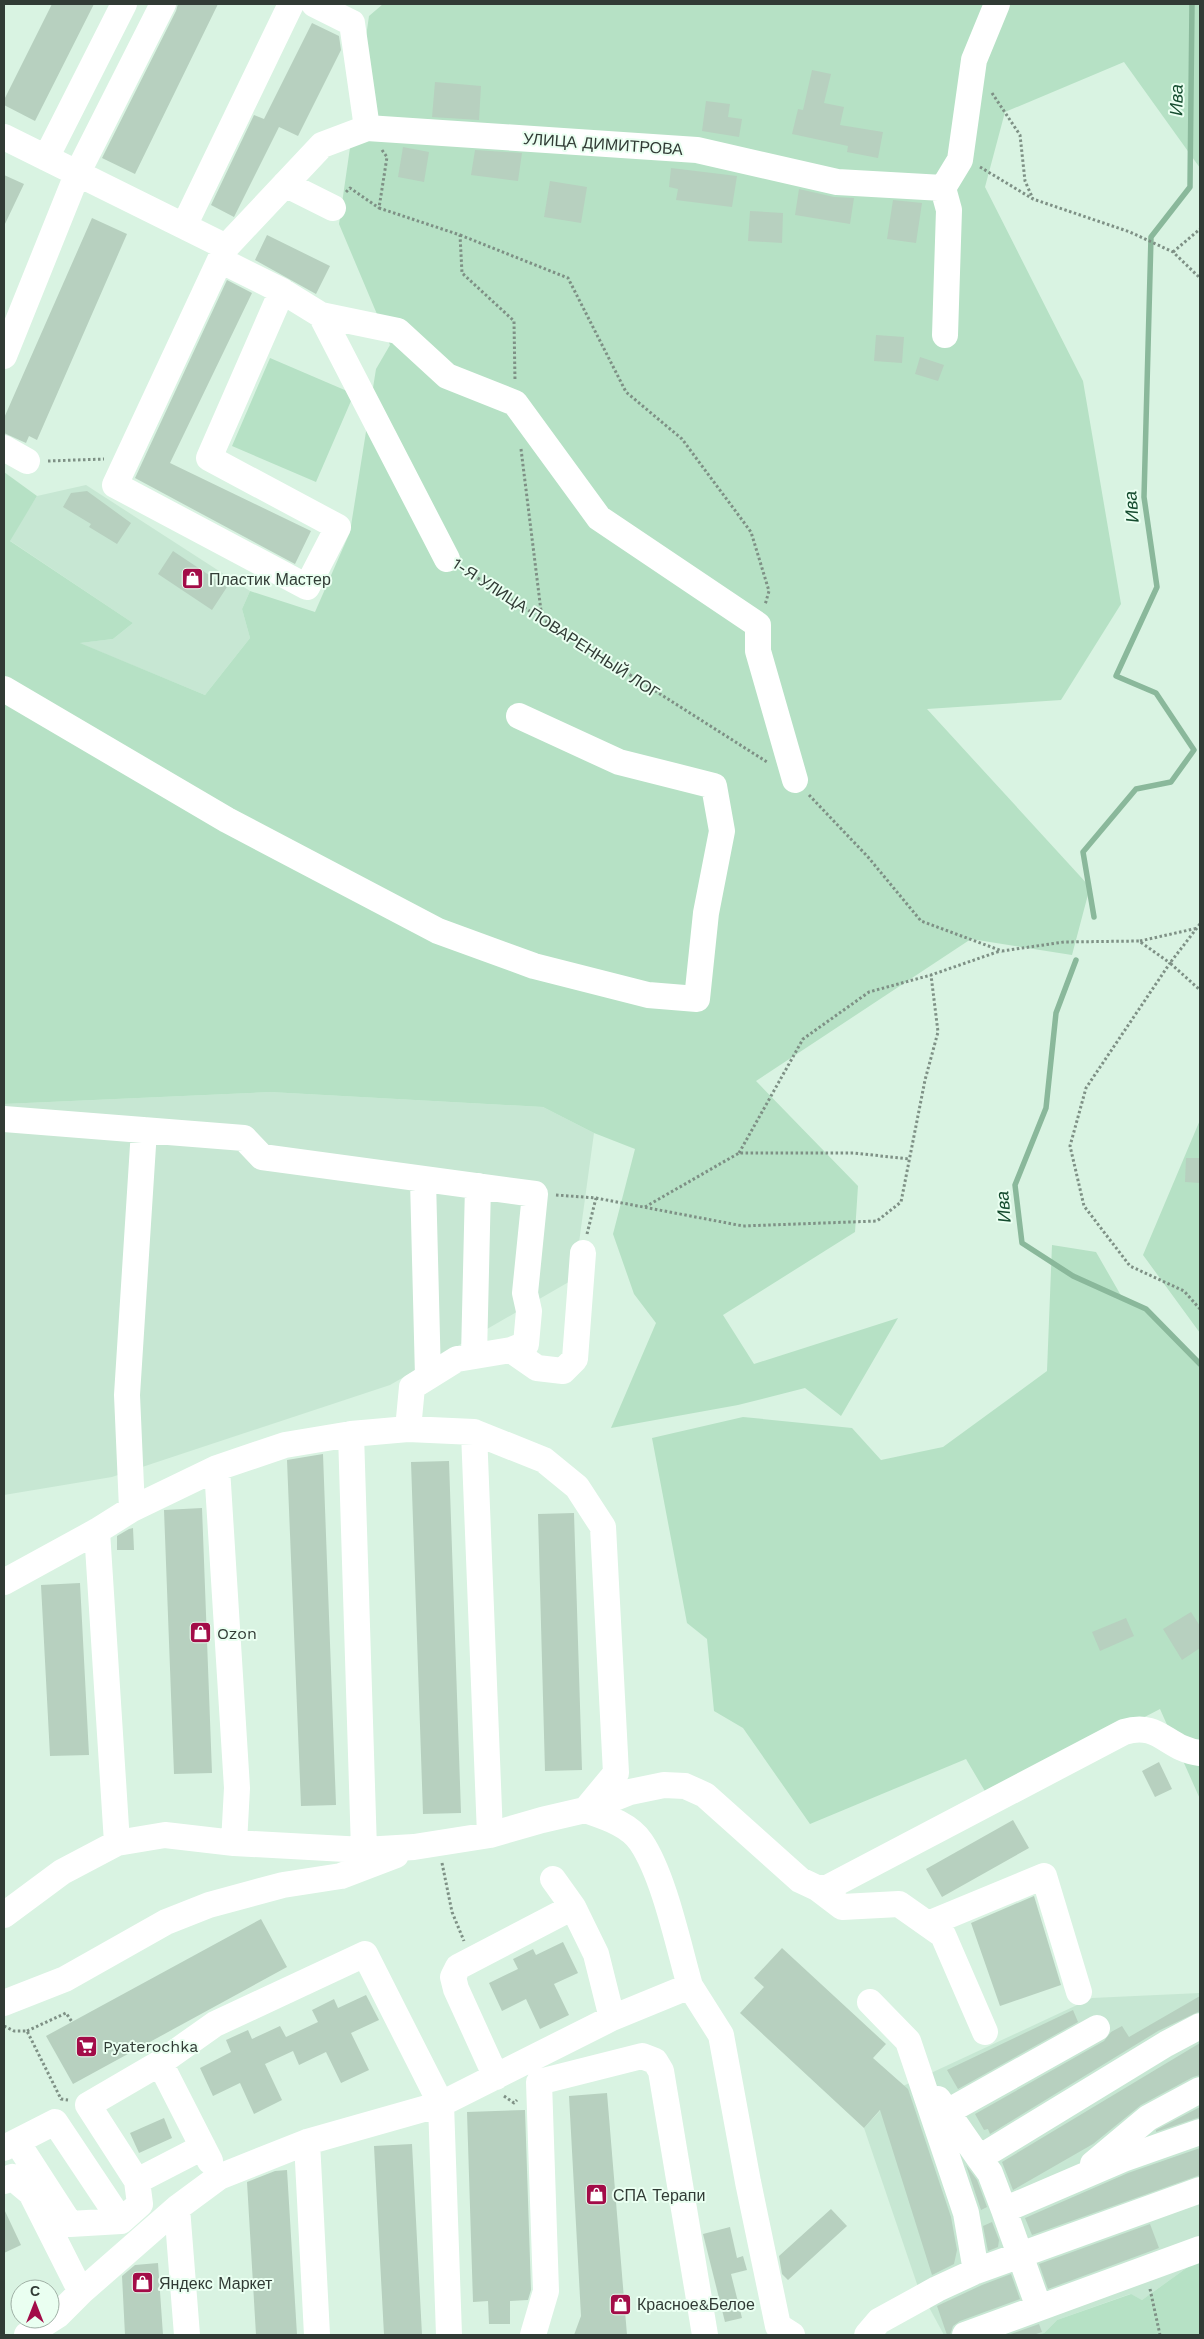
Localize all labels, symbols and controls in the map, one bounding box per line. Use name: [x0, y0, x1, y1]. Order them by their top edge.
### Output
water label: Ива: [1165, 84, 1187, 116]
street label: УЛИЦА ДИМИТРОВА: [522, 129, 684, 159]
water label: Ива: [1119, 490, 1143, 524]
street label: 1-Я УЛИЦА ПОВАРЕННЫЙ ЛОГ: [449, 554, 663, 702]
shop icon: Пластик Мастер: [181, 567, 205, 591]
place label: Пластик Мастер: [209, 570, 331, 589]
water label: Ива: [991, 1190, 1015, 1224]
shop icon: Ozon: [189, 1621, 213, 1645]
place label: Ozon: [217, 1624, 257, 1643]
supermarket icon: Pyaterochka: [75, 2034, 99, 2058]
place label: Pyaterochka: [103, 2037, 198, 2056]
shop icon: СПА Терапи: [585, 2183, 609, 2207]
place label: СПА Терапи: [613, 2186, 705, 2205]
shop icon: Яндекс Маркет: [131, 2271, 155, 2295]
place label: Яндекс Маркет: [159, 2274, 273, 2293]
north arrow: [10, 2279, 60, 2329]
text: С: [30, 2283, 40, 2299]
shop icon: Красное&Белое: [609, 2292, 633, 2316]
place label: Красное&Белое: [637, 2295, 755, 2314]

